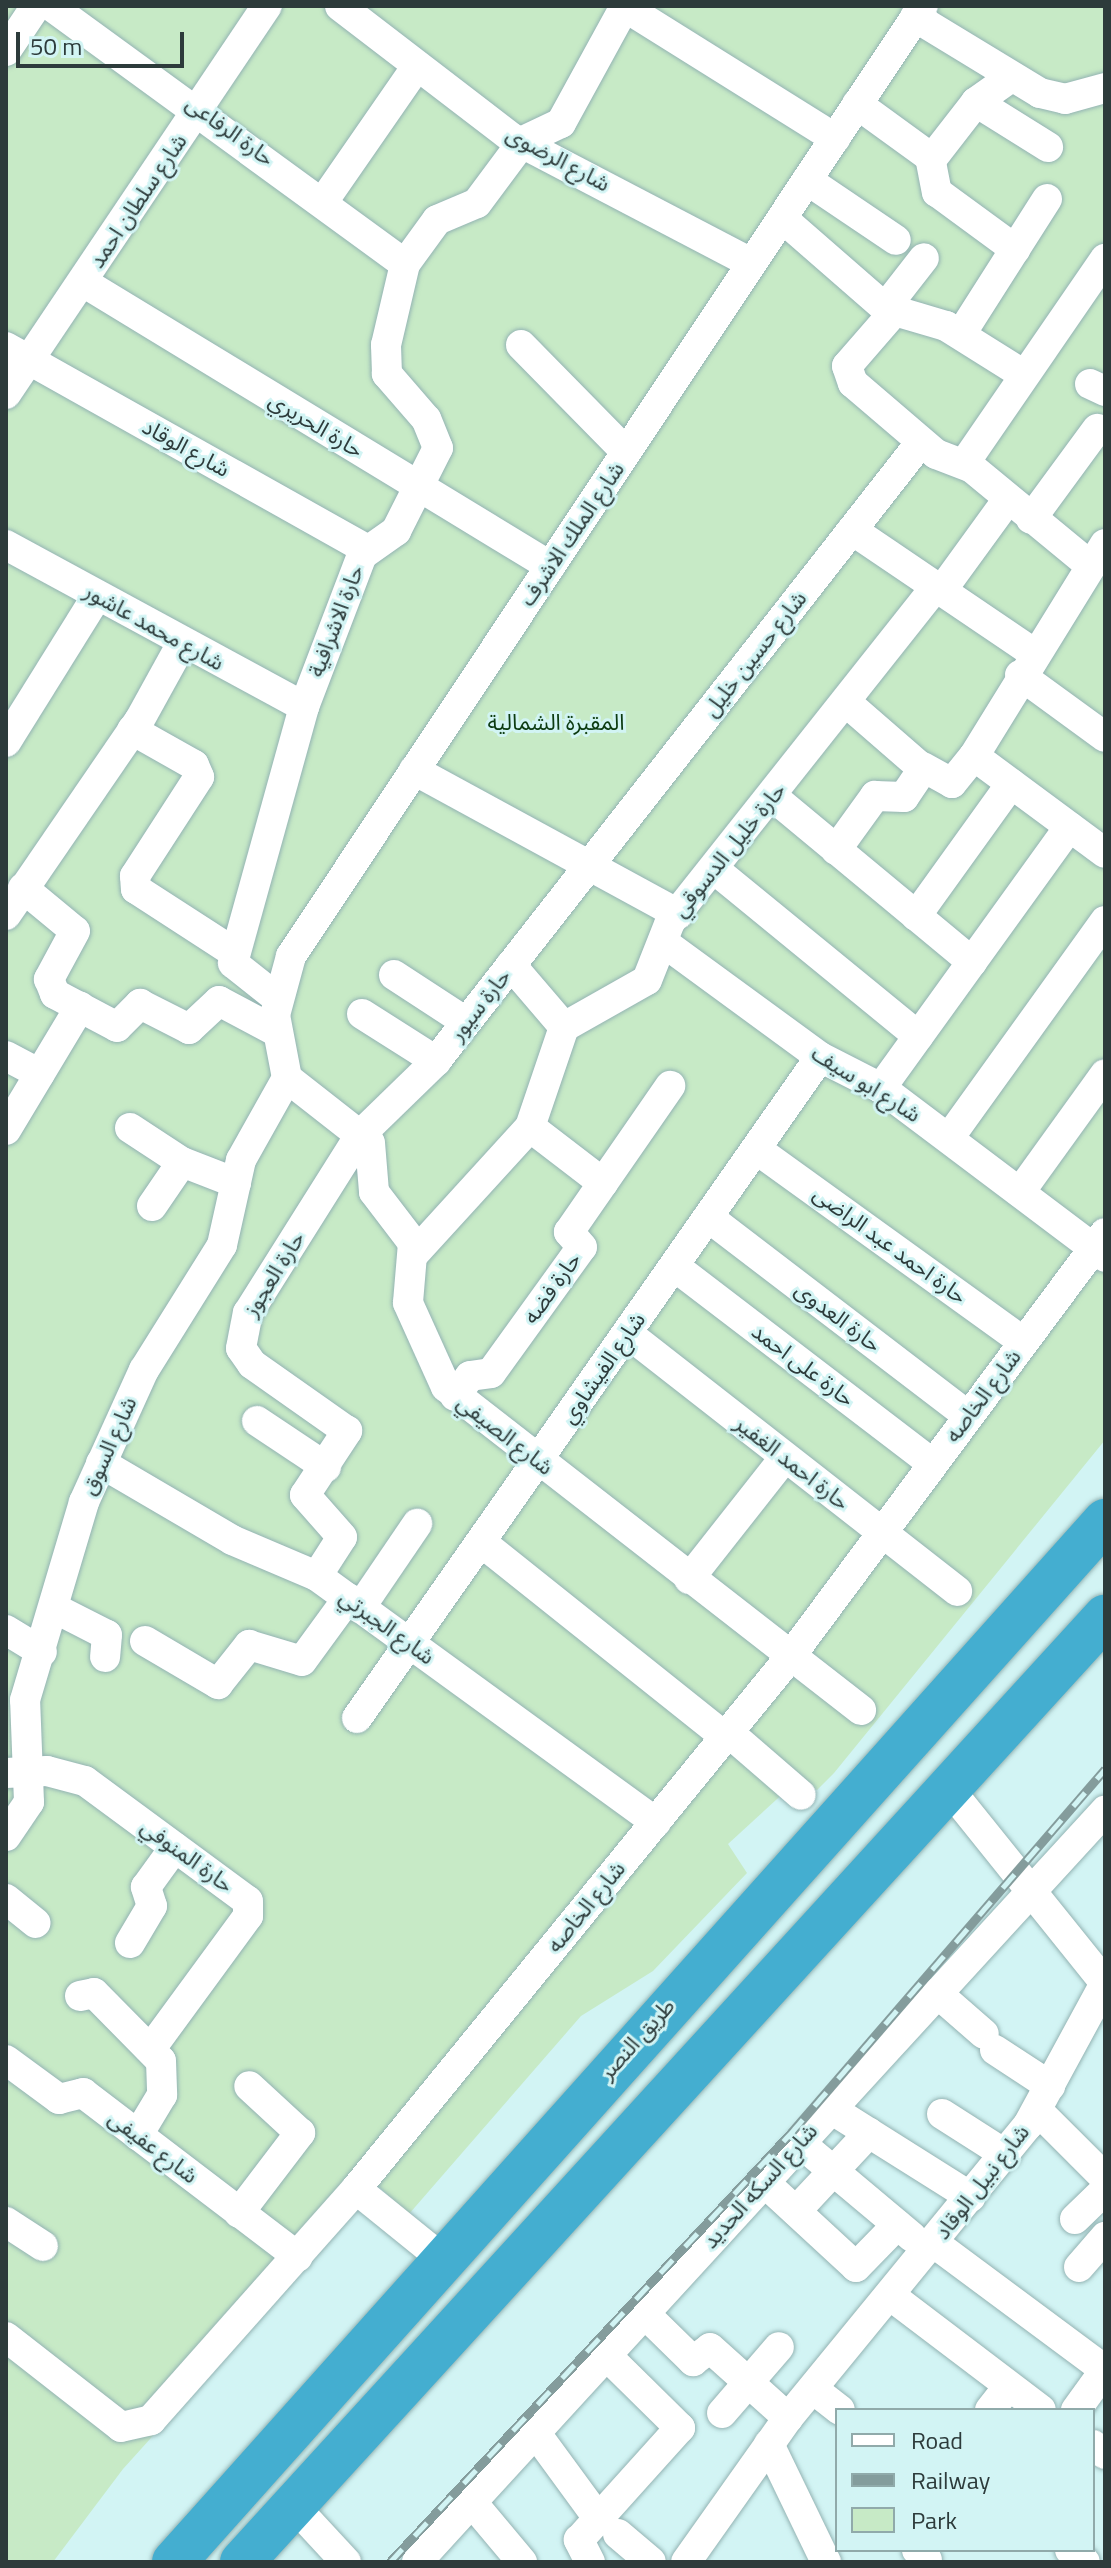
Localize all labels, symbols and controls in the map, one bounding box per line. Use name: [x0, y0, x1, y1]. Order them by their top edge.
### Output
scale bar: [20, 16, 188, 66]
text: 50 m: [30, 28, 82, 64]
street label: حارة الرفاعى: [181, 90, 279, 172]
street label: شارع الرضوى: [502, 121, 614, 197]
street label: شارع سلطان احمد: [83, 129, 193, 273]
street label: حارة الحريري: [264, 387, 368, 463]
street label: شارع الوقاد: [138, 413, 234, 483]
street label: شارع الملك الاشرف: [514, 457, 630, 611]
street label: حارة الاشرافية: [303, 561, 369, 681]
street label: شارع محمد عاشور: [80, 578, 228, 676]
street label: شارع حسين خليل: [698, 586, 812, 722]
park label: المقبرة الشمالية: [487, 710, 625, 736]
street label: حارة خليل الدسوقي: [667, 777, 791, 923]
street label: حارة سيور: [444, 964, 516, 1046]
street label: شارع ابو سيف: [807, 1040, 925, 1128]
street label: حارة احمد عبد الراضى: [808, 1180, 972, 1310]
street label: حارة العجوز: [238, 1227, 310, 1321]
street label: حارة فضه: [517, 1247, 587, 1329]
street label: حارة العدوى: [790, 1276, 886, 1358]
street label: شارع الفيشاوي: [555, 1307, 651, 1429]
street label: حارة على احمد: [746, 1318, 860, 1412]
street label: شارع الخاصه: [939, 1344, 1027, 1448]
street label: شارع الصيفي: [452, 1389, 558, 1481]
street label: شارع السوق: [76, 1393, 142, 1499]
street label: حارة احمد الغفير: [730, 1410, 854, 1516]
street label: شارع الجبرتي: [334, 1584, 440, 1670]
street label: حارة المنوفي: [136, 1814, 238, 1898]
street label: شارع الخاصه: [541, 1856, 631, 1958]
street label: طريق النصر: [594, 1993, 680, 2085]
street label: شارع عفيفى: [103, 2105, 203, 2189]
street label: شارع السكه الحديد: [697, 2118, 823, 2254]
street label: شارع نبيل الوقاد: [929, 2119, 1035, 2245]
legend: [835, 2408, 1095, 2552]
text: Road: [911, 2422, 963, 2458]
text: Railway: [911, 2462, 990, 2498]
text: Park: [911, 2502, 957, 2538]

